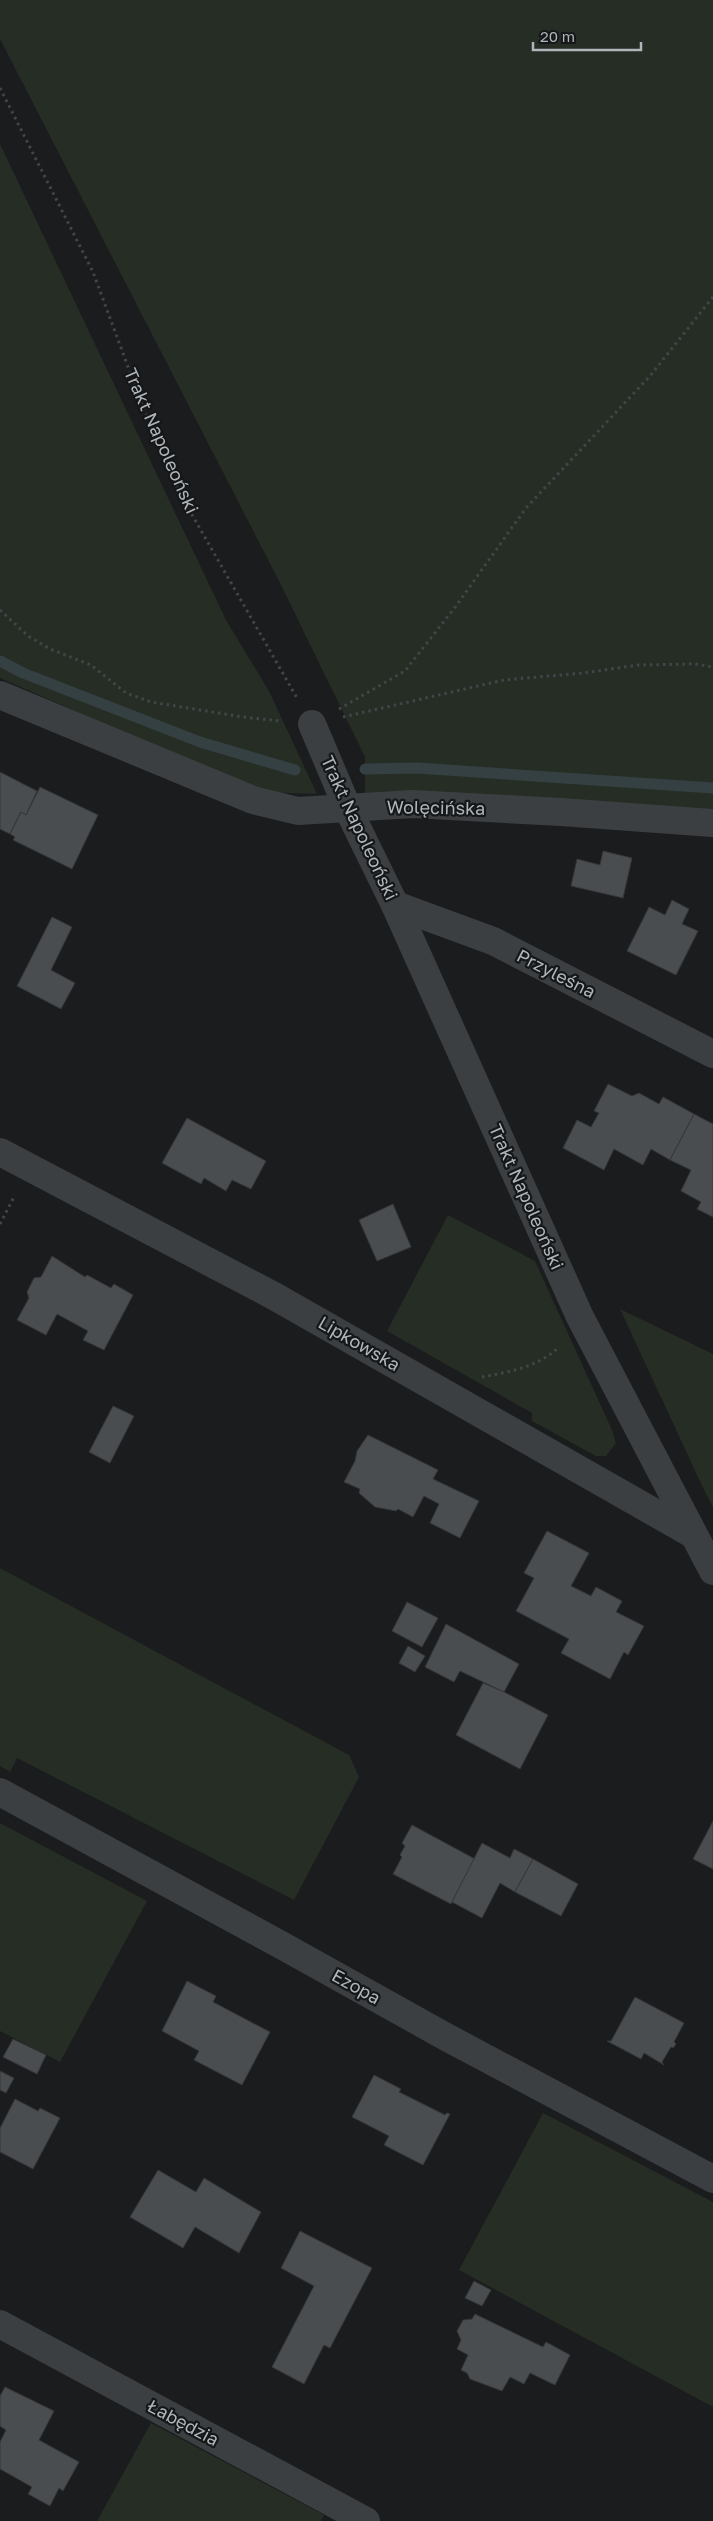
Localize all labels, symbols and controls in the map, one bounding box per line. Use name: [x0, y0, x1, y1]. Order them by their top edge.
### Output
scale bar: [533, 20, 640, 52]
text: 20 m: [540, 27, 575, 45]
street label: Trakt Napoleoński: [120, 364, 204, 517]
street label: Trakt Napoleoński: [317, 752, 403, 903]
street label: Wolęcińska: [386, 795, 486, 819]
street label: Przyleśna: [513, 944, 599, 1002]
street label: Trakt Napoleoński: [485, 1120, 569, 1273]
street label: Lipkowska: [315, 1311, 404, 1375]
street label: Ezopa: [328, 1964, 385, 2008]
street label: Łabędzia: [144, 2394, 223, 2450]

